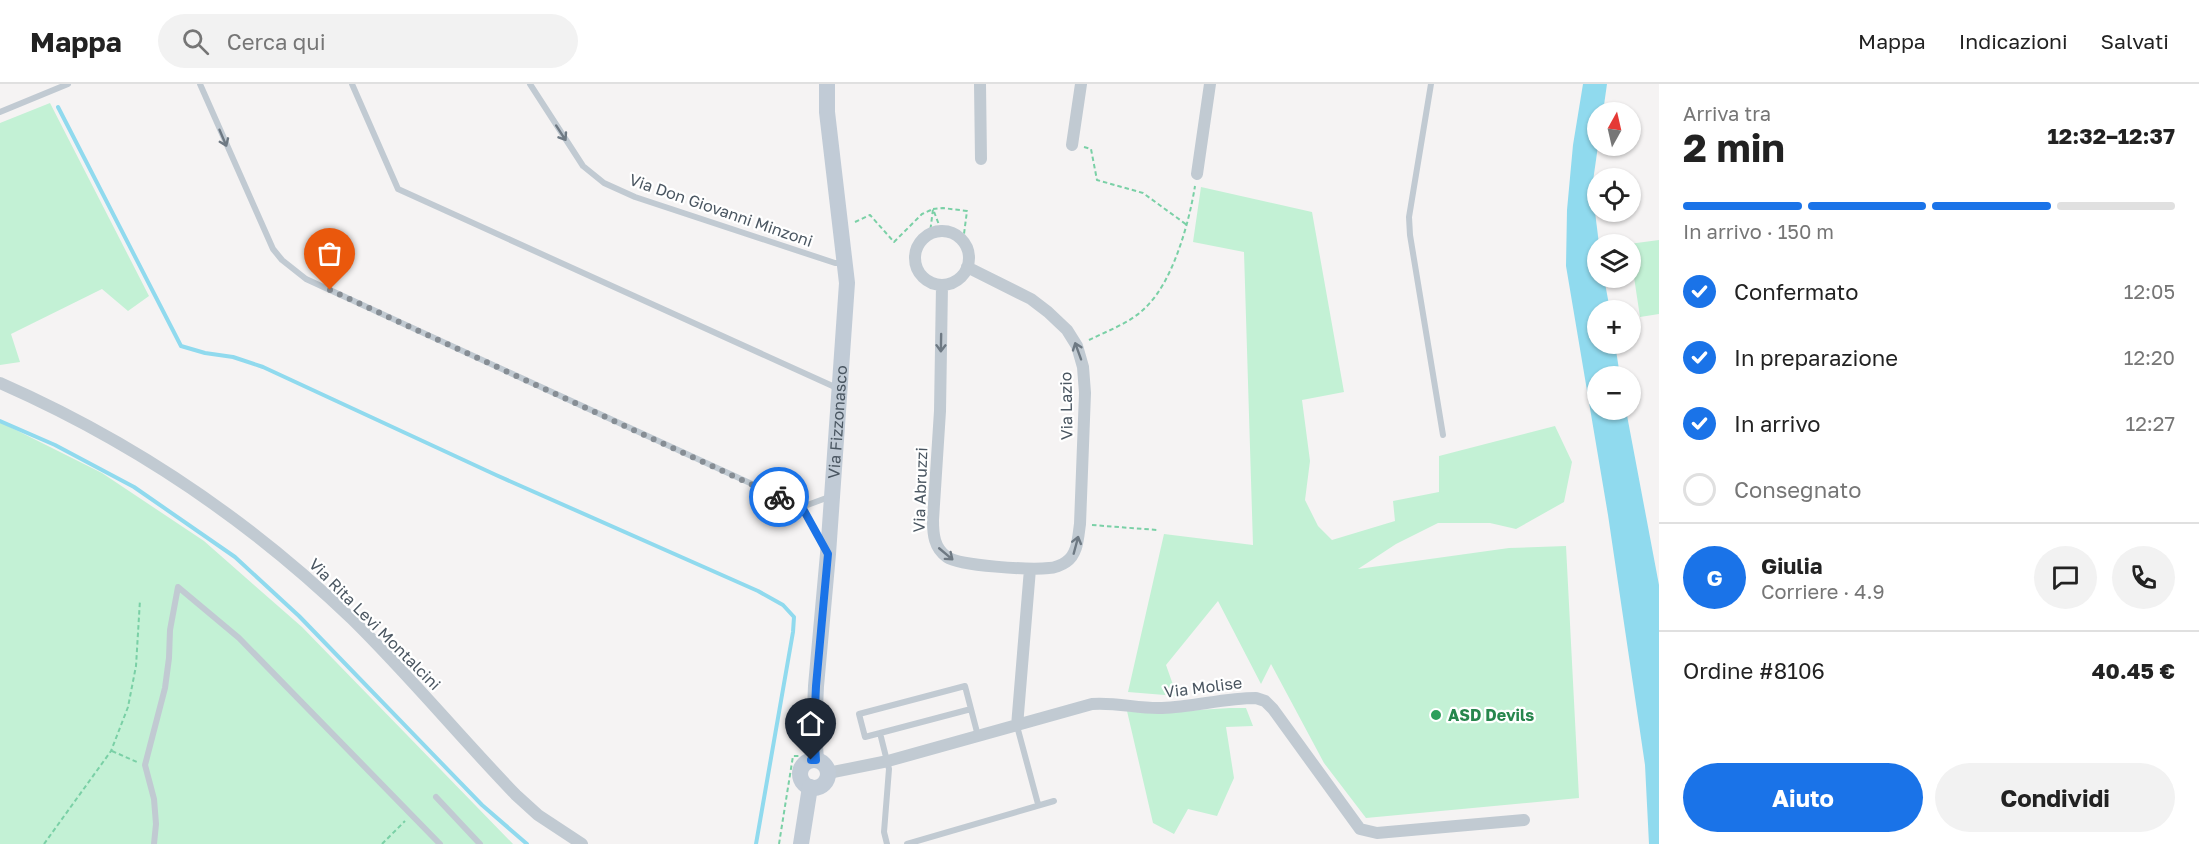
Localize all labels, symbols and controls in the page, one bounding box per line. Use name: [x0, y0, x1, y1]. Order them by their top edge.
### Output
search box: [158, 14, 578, 68]
text: Mappa: [30, 25, 122, 58]
icon: search: [179, 25, 212, 58]
text: Cerca qui: [227, 28, 326, 55]
text: Mappa: [1858, 28, 1926, 54]
text: Indicazioni: [1959, 28, 2068, 54]
text: Salvati: [2101, 28, 2169, 54]
text: Arriva tra: [1683, 101, 1771, 125]
north arrow: [1587, 102, 1641, 156]
map controls: [1587, 102, 1641, 420]
text: 12:32–12:37: [2048, 122, 2175, 149]
text: 2 min: [1683, 124, 1785, 171]
one-way arrow: [555, 125, 567, 141]
one-way arrow: [218, 128, 229, 146]
button: locate: [1587, 168, 1641, 222]
street label: Via Don Giovanni Minzoni: [627, 169, 815, 251]
text: In arrivo · 150 m: [1683, 219, 1834, 243]
pin: [304, 228, 355, 290]
button: layers: [1587, 234, 1641, 288]
icon: bag: [313, 237, 346, 270]
icon: check: [1683, 275, 1716, 308]
text: Confermato: [1734, 278, 1859, 305]
text: 12:05: [2124, 279, 2175, 303]
button: +: [1587, 300, 1641, 354]
one-way arrow: [936, 333, 947, 353]
icon: check: [1683, 341, 1716, 374]
one-way arrow: [1071, 343, 1082, 361]
text: In preparazione: [1734, 344, 1898, 371]
text: 12:20: [2124, 345, 2175, 369]
street label: Via Fizzonasco: [823, 365, 851, 479]
button: −: [1587, 366, 1641, 420]
street label: Via Lazio: [1055, 372, 1077, 440]
icon: check: [1683, 407, 1716, 440]
text: In arrivo: [1734, 410, 1821, 437]
text: 12:27: [2126, 411, 2175, 435]
street label: Via Abruzzi: [909, 447, 931, 533]
courier: [749, 467, 809, 527]
text: Consegnato: [1734, 476, 1861, 503]
icon: bike: [763, 481, 796, 514]
one-way arrow: [1071, 536, 1082, 555]
button: chat: [2034, 546, 2097, 609]
button: phone: [2112, 546, 2175, 609]
one-way arrow: [938, 547, 953, 561]
text: Giulia: [1761, 552, 1822, 579]
street label: Via Rita Levi Montalcini: [305, 554, 445, 694]
text: G: [1706, 564, 1723, 591]
text: Corriere · 4.9: [1761, 579, 1885, 603]
text: Ordine #8106: [1683, 657, 1825, 684]
text: 40.45 €: [2092, 657, 2175, 684]
street label: Via Molise: [1163, 672, 1243, 702]
pin: [785, 698, 836, 760]
place label: ASD Devils: [1448, 705, 1534, 725]
icon: home: [794, 707, 827, 740]
marker: ASD Devils: [1429, 708, 1443, 722]
button: Aiuto: [1683, 763, 1923, 832]
button: Condividi: [1935, 763, 2175, 832]

